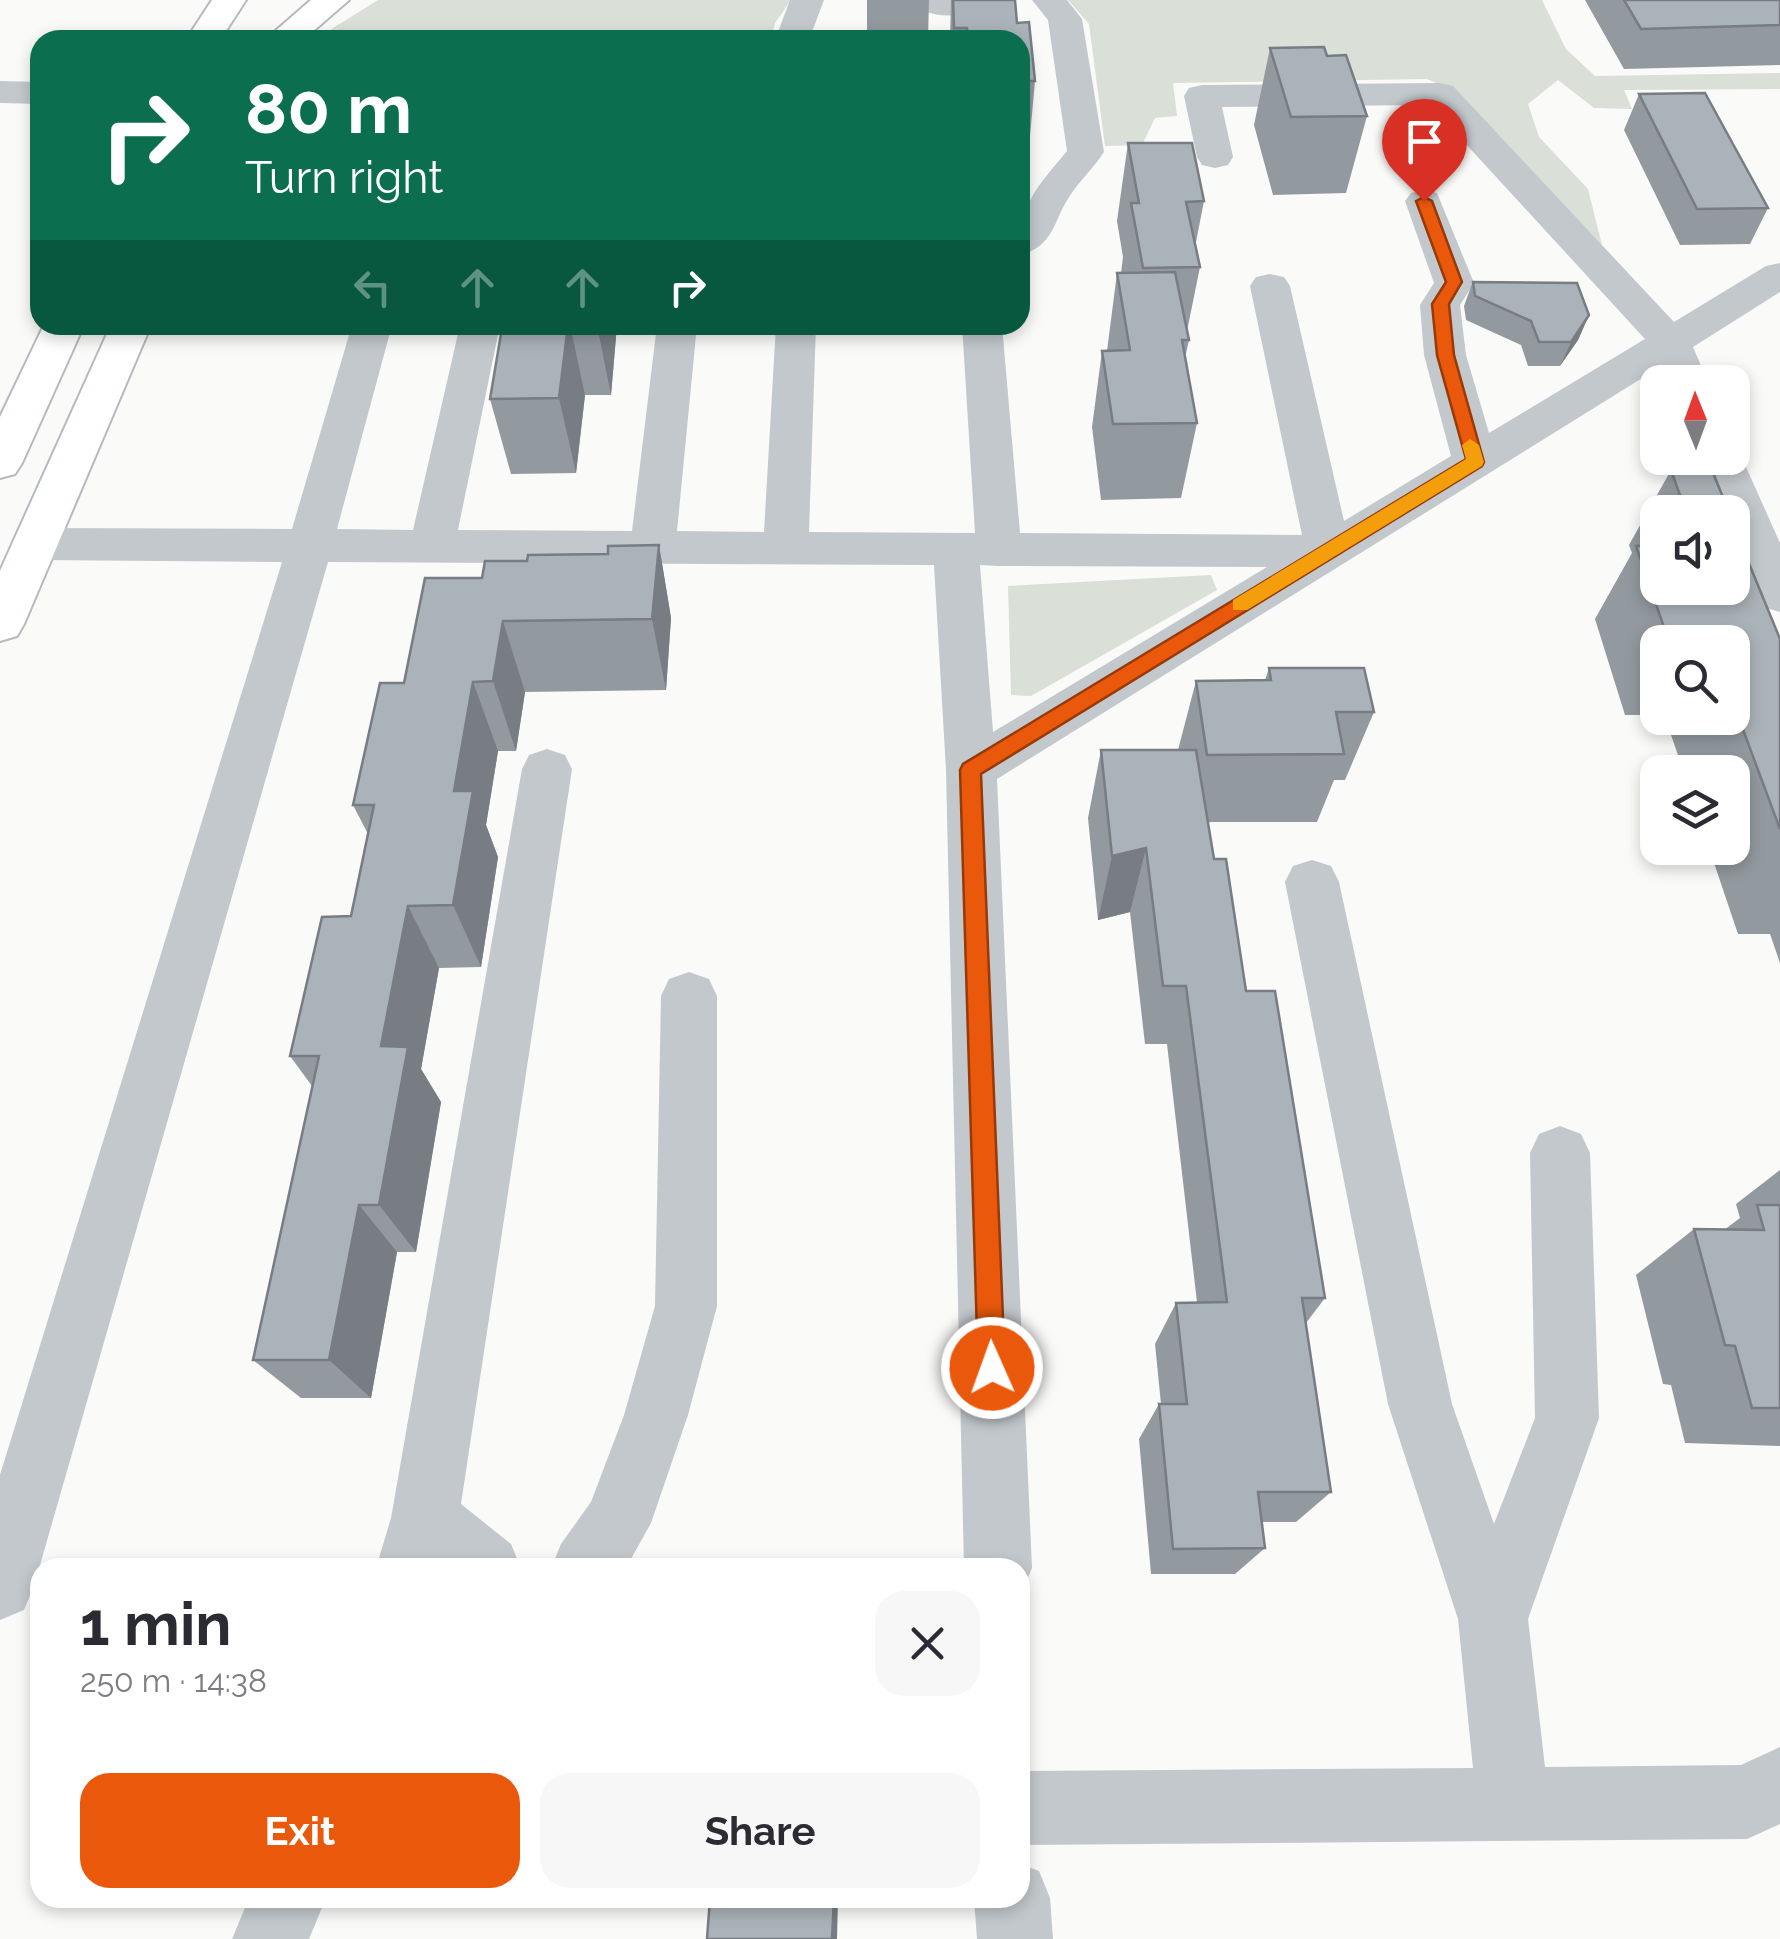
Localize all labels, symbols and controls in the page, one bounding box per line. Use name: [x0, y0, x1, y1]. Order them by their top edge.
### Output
text: 80 m: [245, 67, 412, 149]
icon: right: [80, 70, 210, 200]
pin: [1382, 99, 1467, 202]
icon: arrive: [1397, 114, 1452, 169]
text: Turn right: [245, 151, 443, 204]
icon: left: [345, 260, 400, 315]
icon: ahead: [450, 260, 505, 315]
icon: ahead: [555, 260, 610, 315]
icon: right: [660, 260, 715, 315]
north arrow: [1640, 365, 1750, 475]
map controls: [1640, 365, 1750, 865]
button: sound: [1640, 495, 1750, 605]
button: search: [1640, 625, 1750, 735]
button: layers: [1640, 755, 1750, 865]
position arrow: [940, 1316, 1044, 1420]
text: 1 min: [80, 1589, 231, 1659]
button: close: [875, 1591, 980, 1696]
text: 250 m · 14:38: [80, 1662, 267, 1699]
button: Exit: [80, 1773, 520, 1888]
button: Share: [540, 1773, 980, 1888]

